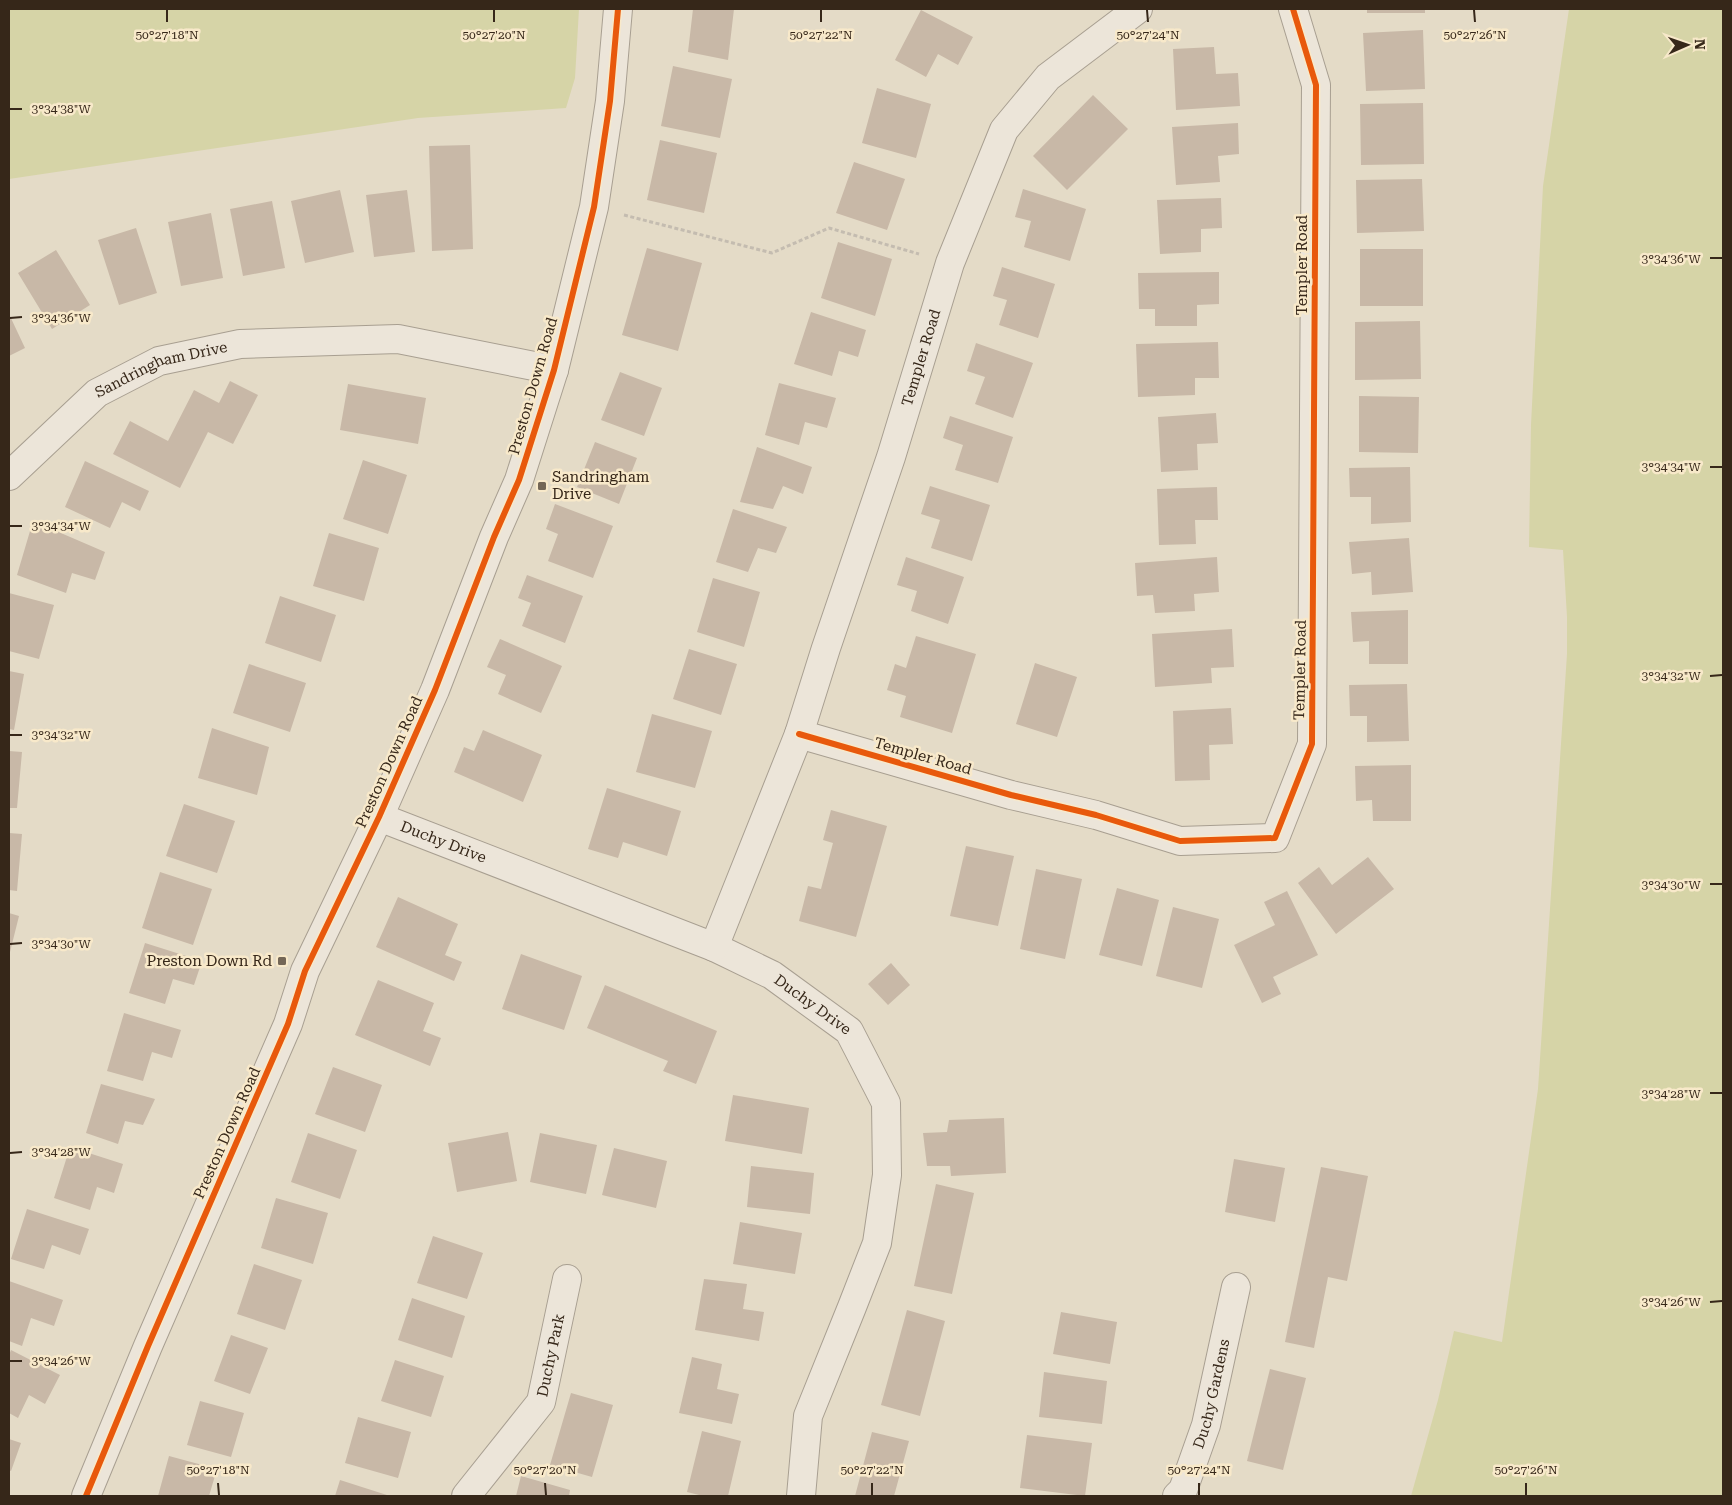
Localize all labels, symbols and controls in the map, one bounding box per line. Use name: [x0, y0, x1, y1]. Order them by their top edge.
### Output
north arrow: [1662, 20, 1712, 70]
text: 50°27'18"N: [135, 28, 199, 42]
text: 50°27'20"N: [462, 28, 526, 42]
text: 50°27'22"N: [789, 28, 853, 42]
text: 50°27'24"N: [1116, 28, 1180, 42]
text: 50°27'26"N: [1443, 28, 1507, 42]
text: N: [1692, 39, 1708, 50]
text: 3°34'38"W: [31, 102, 91, 116]
street label: Templer Road: [1293, 214, 1311, 315]
text: 3°34'36"W: [1641, 252, 1701, 266]
street label: Templer Road: [898, 307, 945, 408]
text: 3°34'36"W: [31, 311, 91, 325]
street label: Preston Down Road: [505, 315, 561, 457]
street label: Sandringham Drive: [92, 338, 229, 402]
text: 3°34'34"W: [1641, 460, 1701, 474]
place label: Sandringham Drive: [552, 468, 650, 503]
marker: Sandringham Drive: [536, 480, 548, 492]
text: 3°34'34"W: [31, 519, 91, 533]
street label: Templer Road: [1290, 619, 1310, 720]
text: 3°34'32"W: [1641, 669, 1701, 683]
street label: Preston Down Road: [352, 693, 426, 831]
text: 3°34'32"W: [31, 728, 91, 742]
street label: Templer Road: [872, 734, 974, 779]
street label: Duchy Drive: [398, 817, 489, 867]
text: 3°34'30"W: [1641, 878, 1701, 892]
text: 3°34'30"W: [31, 937, 91, 951]
place label: Preston Down Rd: [147, 952, 272, 970]
marker: Preston Down Rd: [276, 955, 288, 967]
street label: Duchy Drive: [771, 971, 855, 1039]
street label: Preston Down Road: [190, 1064, 264, 1202]
text: 3°34'28"W: [1641, 1087, 1701, 1101]
text: 3°34'28"W: [31, 1145, 91, 1159]
text: 3°34'26"W: [1641, 1295, 1701, 1309]
street label: Duchy Park: [533, 1312, 569, 1399]
street label: Duchy Gardens: [1189, 1337, 1233, 1451]
text: 3°34'26"W: [31, 1354, 91, 1368]
text: 50°27'18"N: [186, 1463, 250, 1477]
text: 50°27'20"N: [513, 1463, 577, 1477]
text: 50°27'22"N: [840, 1463, 904, 1477]
text: 50°27'24"N: [1167, 1463, 1231, 1477]
text: 50°27'26"N: [1494, 1463, 1558, 1477]

